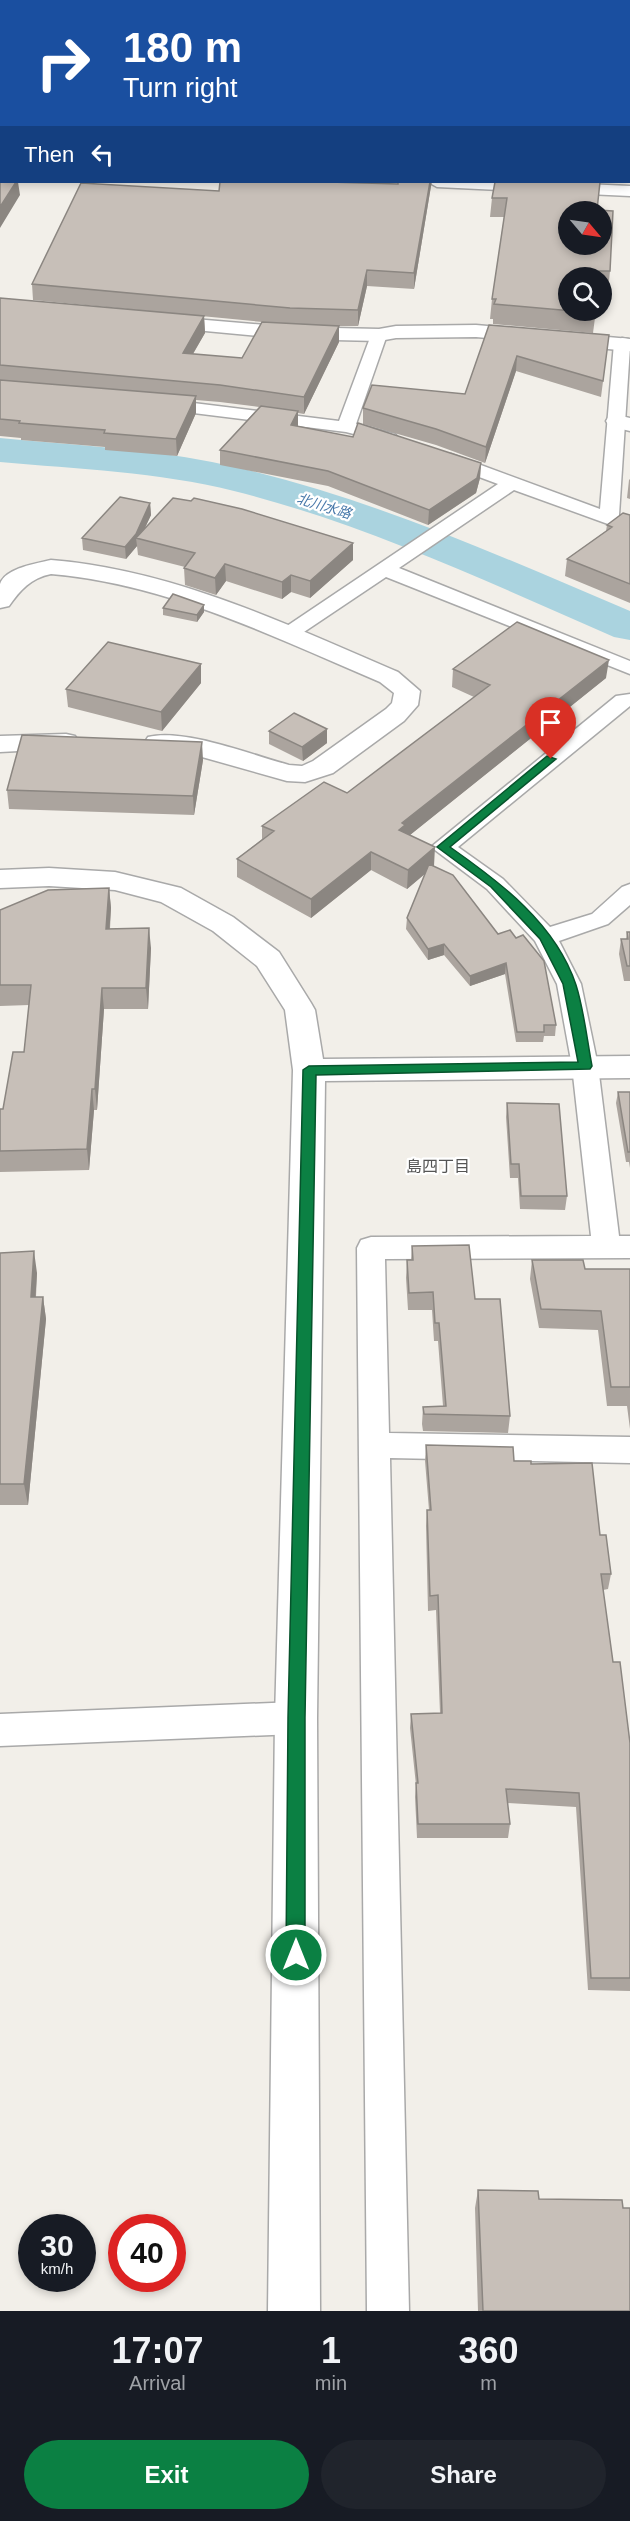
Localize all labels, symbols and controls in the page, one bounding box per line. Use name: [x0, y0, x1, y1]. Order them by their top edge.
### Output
icon: right: [24, 24, 102, 102]
text: 180 m: [123, 24, 242, 71]
text: Turn right: [123, 73, 238, 103]
icon: left: [86, 138, 119, 171]
text: Then: [24, 142, 74, 167]
north arrow: [558, 201, 612, 255]
map controls: [558, 201, 612, 321]
button: search: [558, 267, 612, 321]
water label: 北川水路: [295, 490, 354, 522]
pin: [525, 697, 576, 759]
icon: arrive: [534, 706, 567, 739]
district label: 島四丁目: [406, 1158, 470, 1175]
position arrow: [264, 1923, 328, 1987]
speed limit sign: 40: [108, 2214, 186, 2292]
text: 30: [40, 2229, 74, 2262]
text: km/h: [41, 2260, 73, 2277]
text: 17:07: [111, 2330, 203, 2371]
text: 1: [321, 2330, 341, 2371]
text: 360: [458, 2330, 519, 2371]
text: Arrival: [129, 2372, 186, 2394]
text: min: [315, 2372, 347, 2394]
text: m: [480, 2372, 497, 2394]
button: Exit: [24, 2440, 309, 2509]
button: Share: [321, 2440, 606, 2509]

